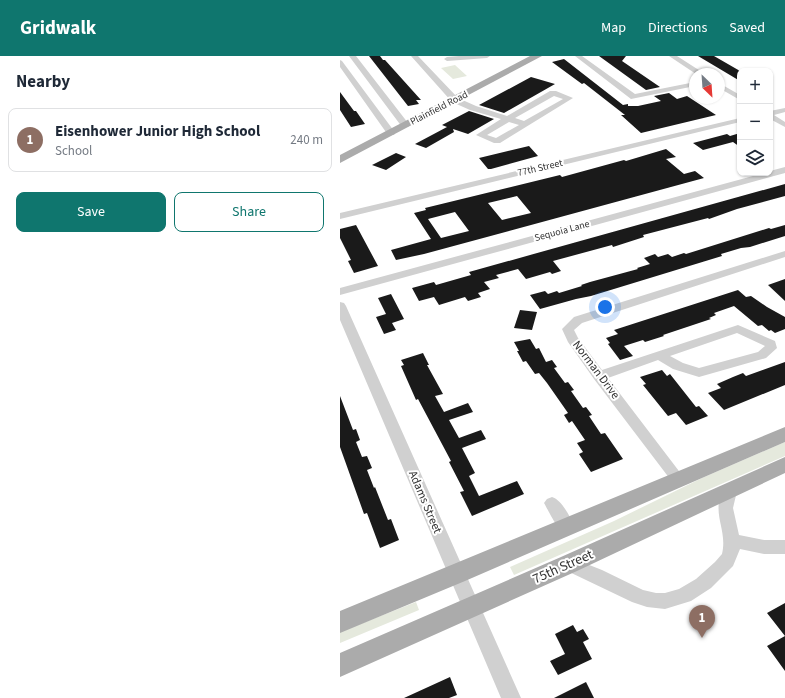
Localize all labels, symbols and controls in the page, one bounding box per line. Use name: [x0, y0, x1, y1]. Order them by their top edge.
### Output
text: Gridwalk: [20, 15, 96, 42]
text: Map: [601, 18, 626, 38]
text: Directions: [648, 18, 707, 38]
text: Saved: [729, 18, 765, 38]
north arrow: [689, 68, 725, 104]
map controls: [737, 68, 773, 176]
button: +: [737, 68, 773, 104]
text: Nearby: [16, 70, 70, 94]
street label: Plainfield Road: [408, 87, 470, 129]
button: −: [737, 104, 773, 140]
text: Eisenhower Junior High School: [55, 121, 260, 142]
text: 1: [27, 131, 33, 149]
text: 240 m: [290, 131, 323, 149]
button: layers: [737, 140, 773, 176]
text: School: [55, 142, 92, 160]
street label: 77th Street: [516, 156, 564, 180]
button: Save: [16, 192, 166, 232]
button: Share: [174, 192, 324, 232]
street label: Sequoia Lane: [533, 217, 591, 245]
your location: [595, 297, 615, 317]
street label: Norman Drive: [568, 337, 624, 403]
street label: Adams Street: [404, 468, 446, 536]
street label: 75th Street: [530, 545, 597, 589]
pin: 1: [689, 605, 715, 638]

